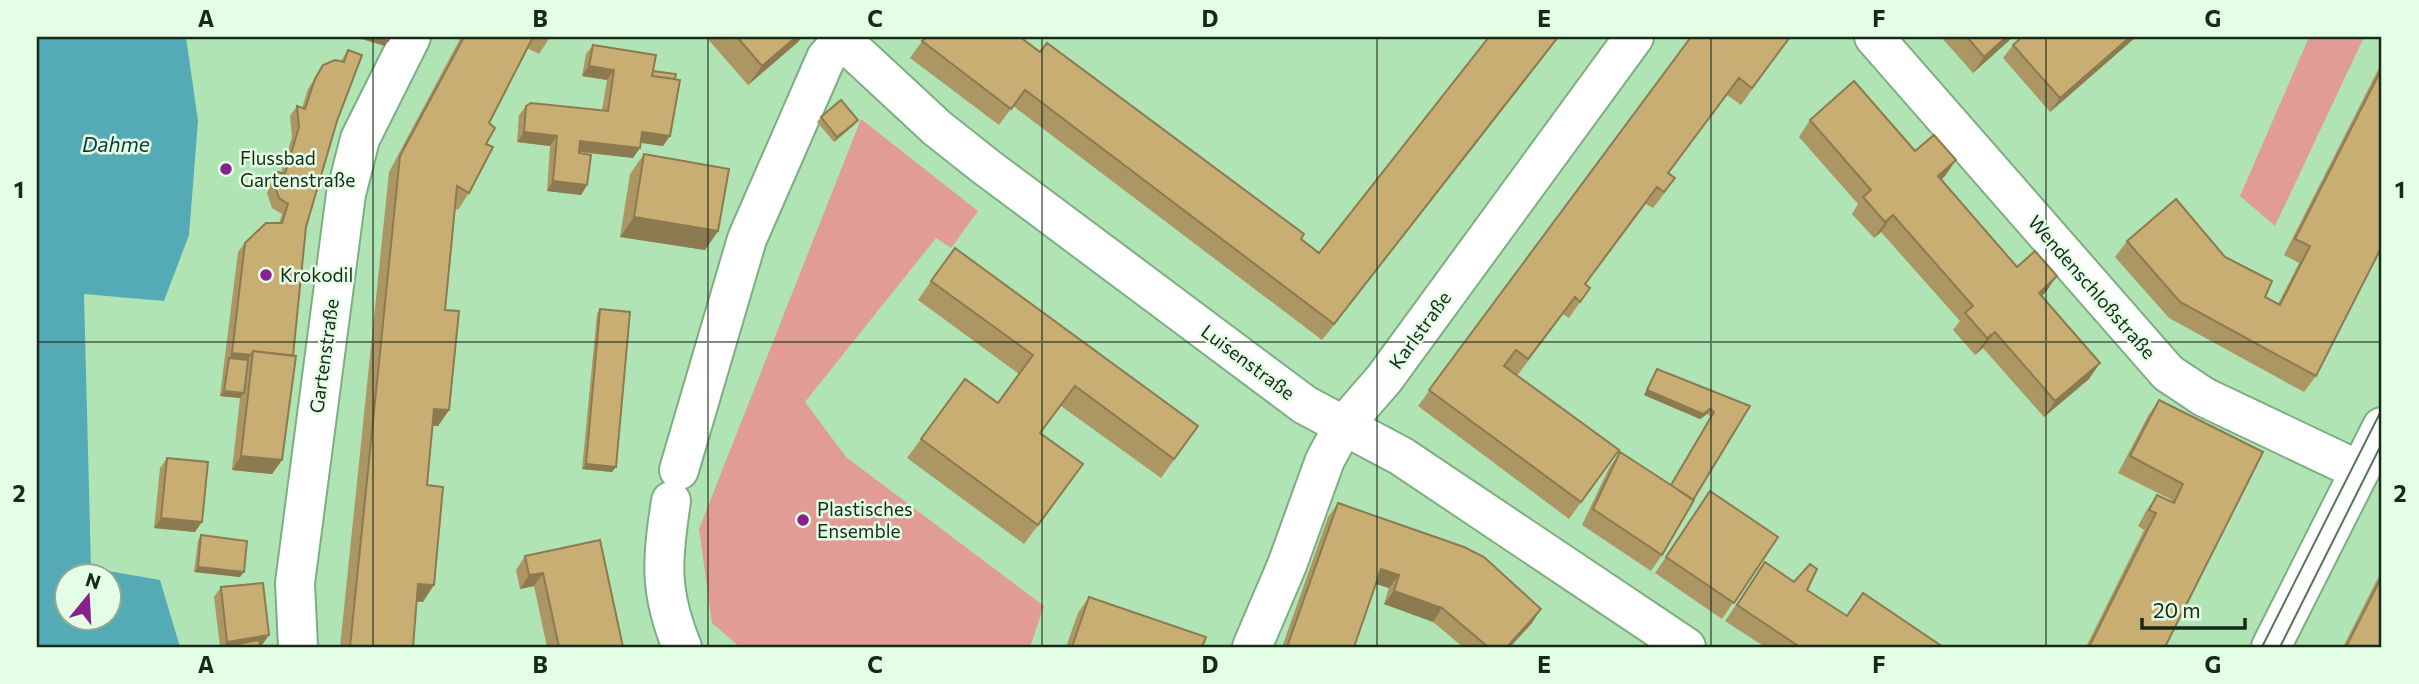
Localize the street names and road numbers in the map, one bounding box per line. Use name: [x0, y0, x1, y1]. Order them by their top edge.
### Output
street label: Wendenschloßstraße: [2024, 210, 2161, 363]
street label: Karlstraße: [1384, 286, 1455, 373]
street label: Gartenstraße: [304, 297, 343, 415]
street label: Luisenstraße: [1197, 319, 1300, 404]

